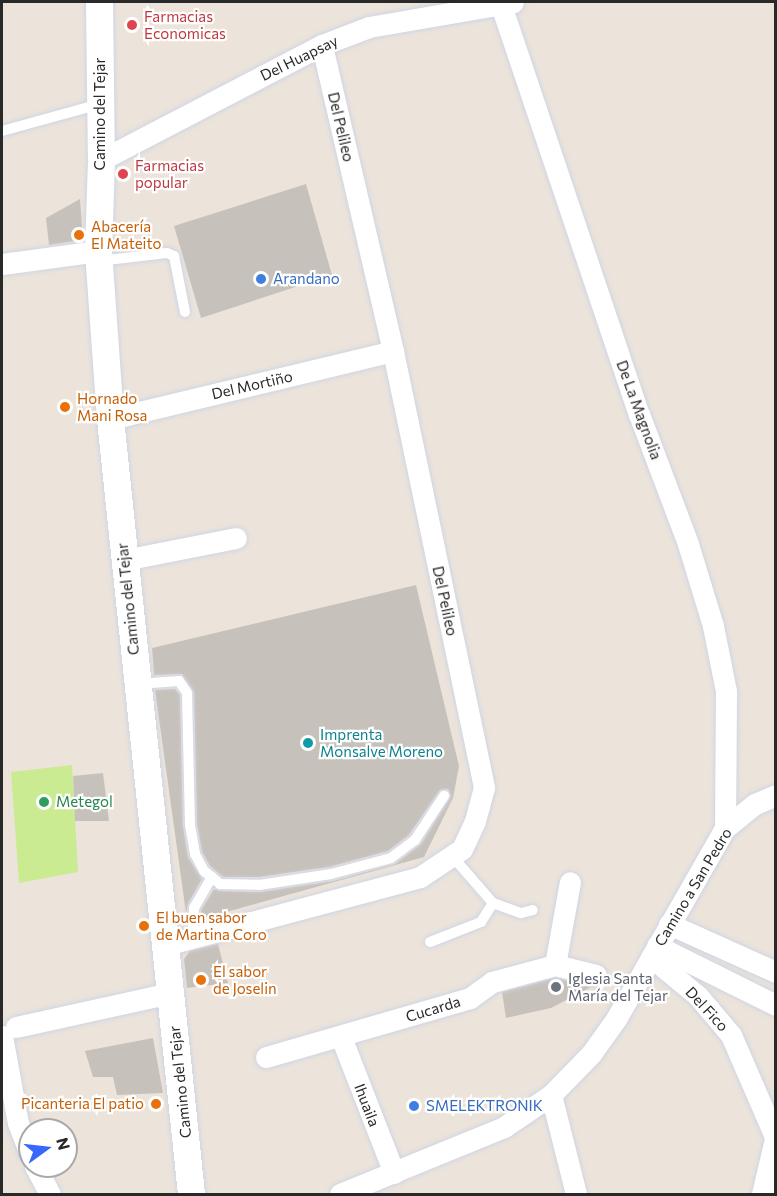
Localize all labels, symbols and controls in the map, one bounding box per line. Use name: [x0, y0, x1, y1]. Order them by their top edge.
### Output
place label: Farmacias Economicas: [144, 7, 226, 42]
marker: Farmacias Economicas: [125, 18, 139, 32]
street label: Del Huapsay: [257, 31, 341, 85]
street label: Camino del Tejar: [91, 58, 109, 170]
street label: Del Pelileo: [324, 90, 358, 164]
place label: Farmacias popular: [135, 156, 204, 191]
marker: Farmacias popular: [116, 167, 130, 181]
place label: Abacería El Mateito: [91, 217, 161, 252]
marker: Abacería El Mateito: [72, 228, 86, 242]
place label: Arandano: [273, 270, 340, 288]
marker: Arandano: [254, 272, 268, 286]
street label: De La Magnolia: [613, 358, 665, 462]
street label: Del Mortiño: [210, 367, 294, 403]
place label: Hornado Mani Rosa: [77, 389, 147, 424]
marker: Hornado Mani Rosa: [58, 400, 72, 414]
street label: Camino del Tejar: [113, 542, 143, 656]
street label: Del Pelileo: [429, 564, 461, 638]
place label: Imprenta Monsalve Moreno: [320, 725, 443, 760]
marker: Imprenta Monsalve Moreno: [301, 736, 315, 750]
place label: Metegol: [56, 793, 113, 811]
marker: Metegol: [37, 795, 51, 809]
street label: Camino a San Pedro: [651, 825, 735, 949]
place label: El buen sabor de Martina Coro: [156, 908, 267, 943]
marker: El buen sabor de Martina Coro: [137, 919, 151, 933]
place label: El sabor de Joselin: [213, 962, 277, 997]
place label: Iglesia Santa María del Tejar: [568, 969, 668, 1004]
marker: El sabor de Joselin: [194, 973, 208, 987]
marker: Iglesia Santa María del Tejar: [549, 980, 563, 994]
street label: Del Fico: [682, 983, 732, 1035]
street label: Cucarda: [404, 992, 462, 1026]
street label: Camino del Tejar: [165, 1025, 195, 1139]
street label: Ihuaila: [351, 1081, 383, 1129]
place label: Picanteria El patio: [21, 1095, 144, 1113]
marker: Picanteria El patio: [149, 1097, 163, 1111]
place label: SMELEKTRONIK: [426, 1097, 543, 1115]
marker: SMELEKTRONIK: [407, 1099, 421, 1113]
north arrow: [18, 1118, 78, 1178]
text: N: [53, 1135, 75, 1152]

